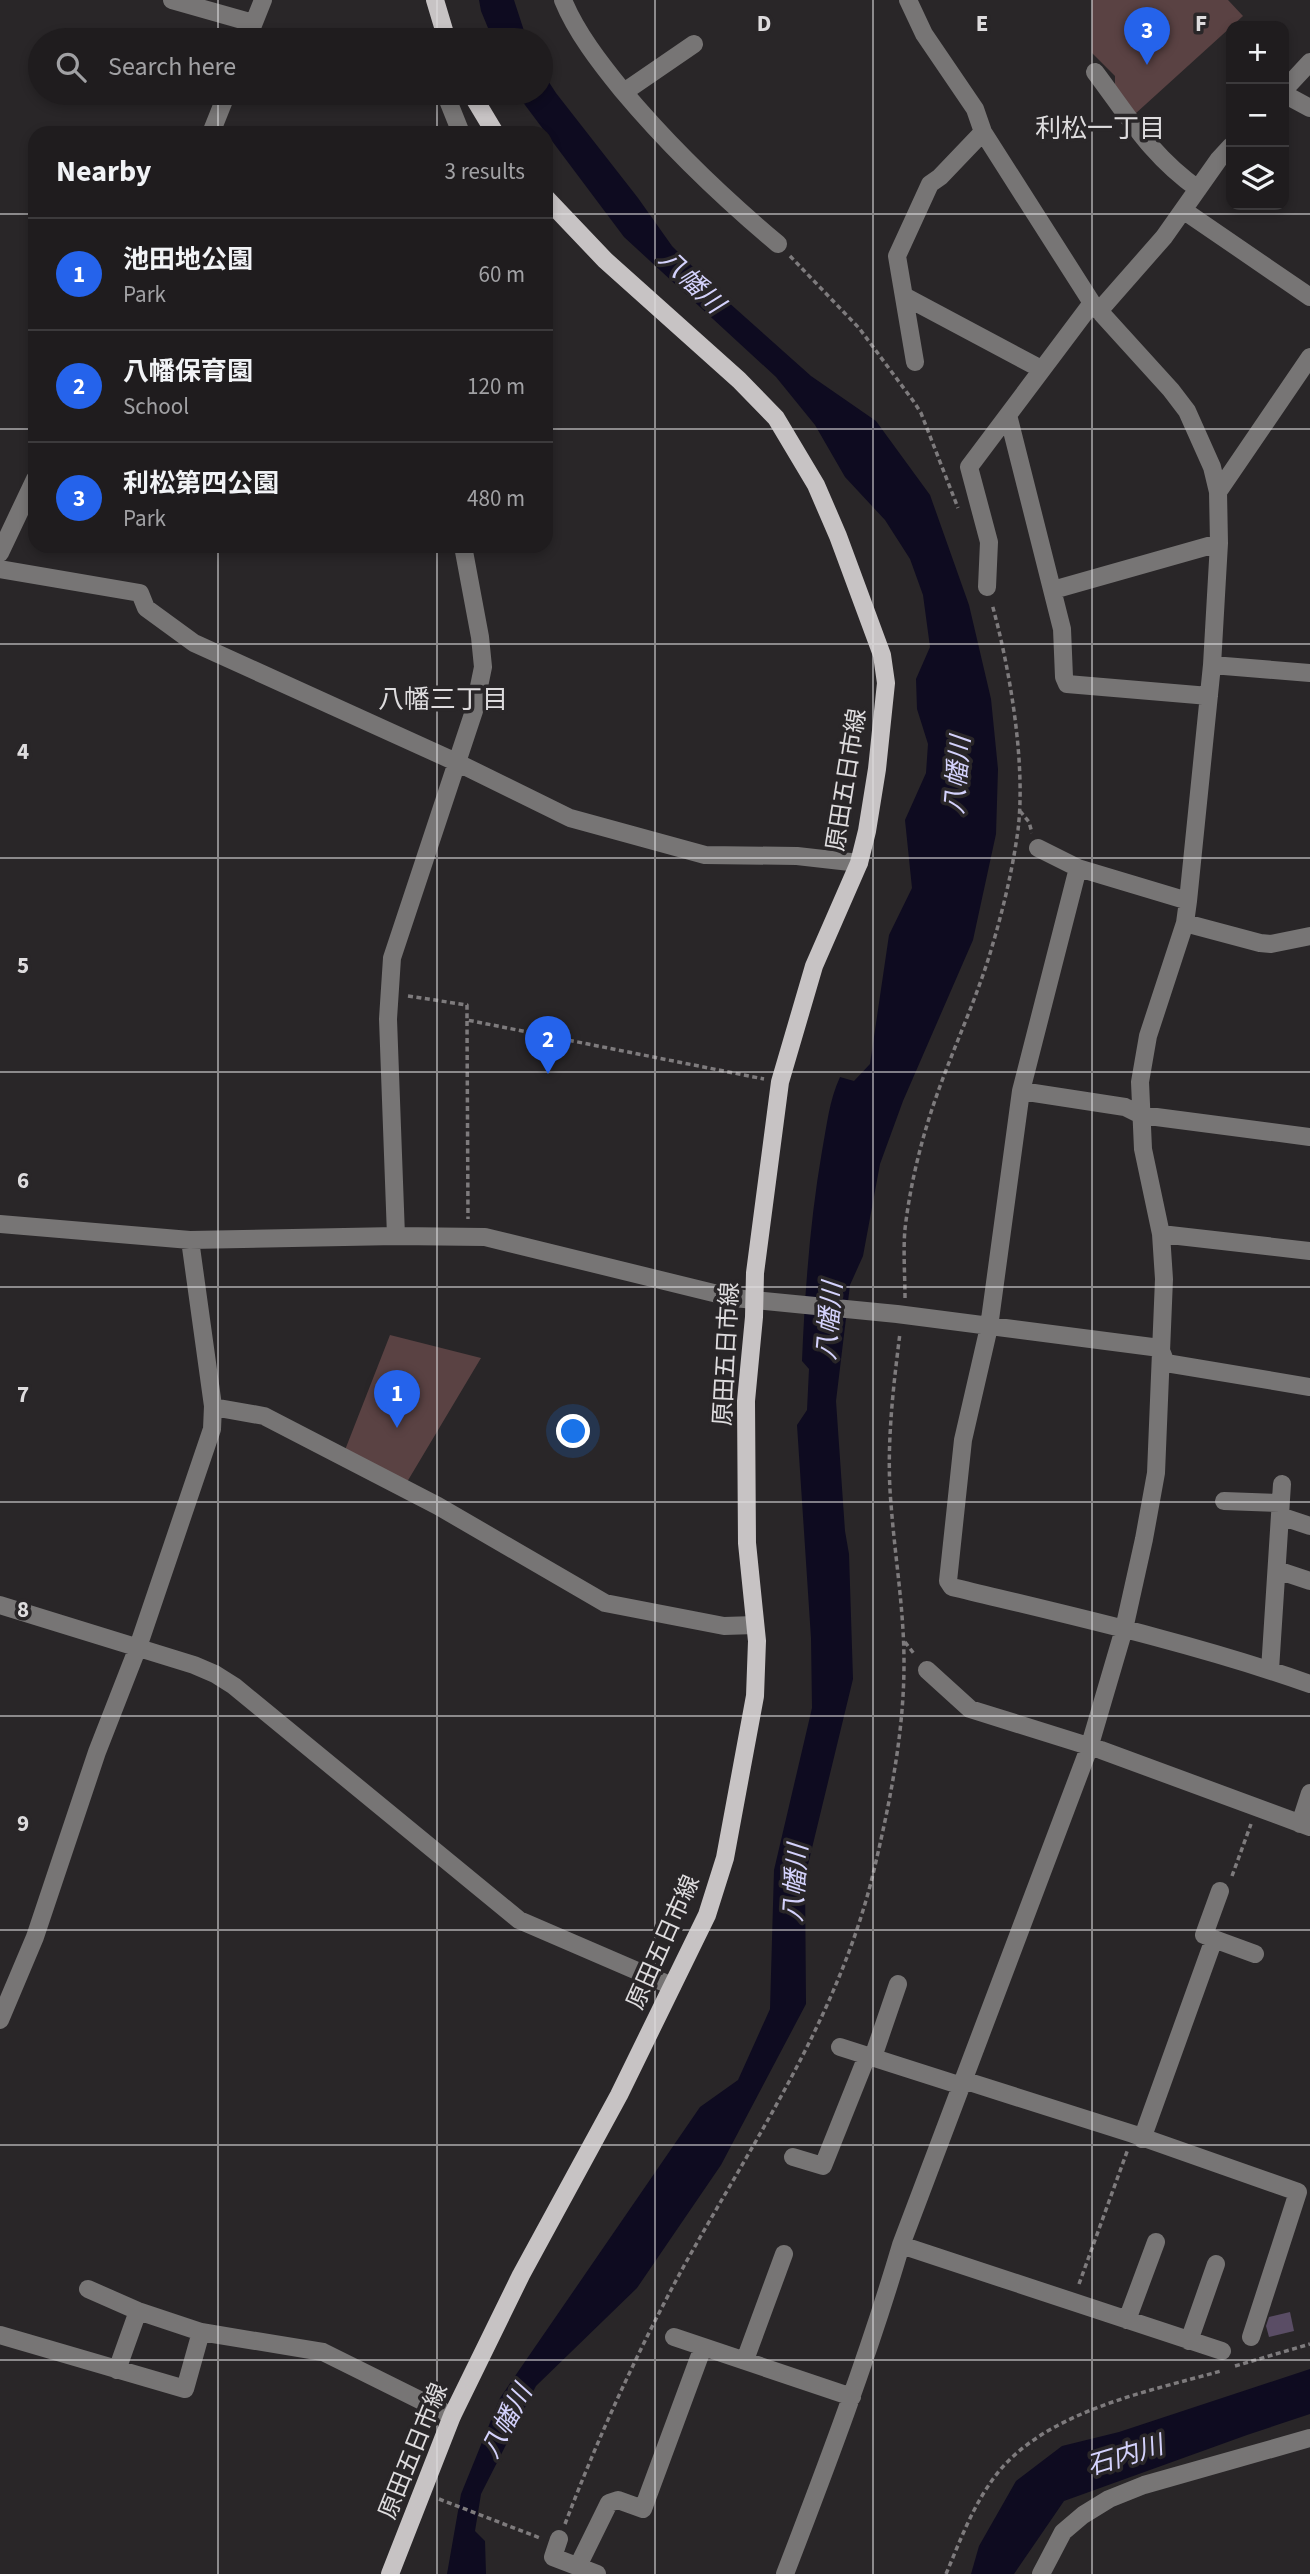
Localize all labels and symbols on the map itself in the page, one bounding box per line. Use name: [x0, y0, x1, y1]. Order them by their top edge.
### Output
text: D: [757, 7, 771, 40]
text: E: [976, 7, 988, 40]
pin: 3: [1124, 7, 1170, 65]
text: F: [1195, 7, 1207, 40]
district label: 利松一丁目: [1035, 110, 1165, 147]
water label: 八幡川: [651, 241, 735, 324]
district label: 八幡三丁目: [378, 681, 508, 718]
street label: 原田五日市線: [818, 706, 875, 854]
water label: 八幡川: [936, 732, 980, 816]
text: 4: [17, 735, 29, 768]
text: 5: [17, 949, 29, 982]
pin: 2: [525, 1016, 571, 1074]
text: 6: [17, 1164, 29, 1197]
water label: 八幡川: [808, 1278, 852, 1362]
street label: 原田五日市線: [705, 1281, 748, 1427]
pin: 1: [374, 1370, 420, 1428]
text: 7: [17, 1378, 29, 1411]
your location: [556, 1414, 590, 1448]
text: 8: [17, 1593, 29, 1626]
text: 9: [17, 1807, 29, 1840]
water label: 八幡川: [774, 1840, 817, 1923]
street label: 原田五日市線: [618, 1869, 709, 2015]
water label: 八幡川: [472, 2375, 542, 2464]
street label: 原田五日市線: [370, 2378, 457, 2525]
water label: 石内川: [1082, 2426, 1171, 2485]

